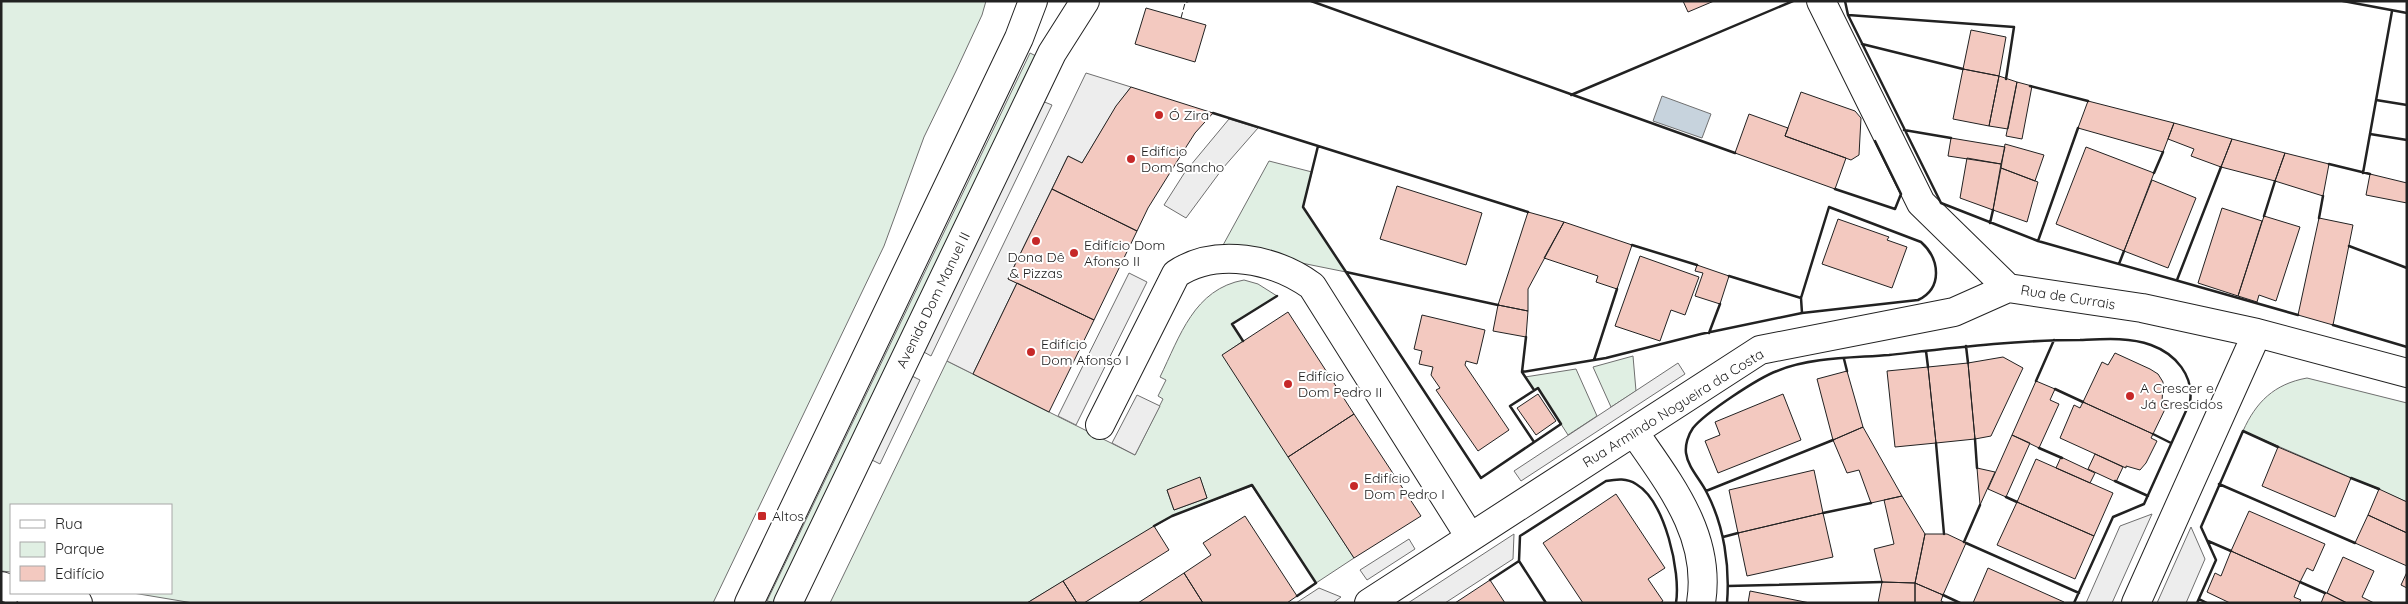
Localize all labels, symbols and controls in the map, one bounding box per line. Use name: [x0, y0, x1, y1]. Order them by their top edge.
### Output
place label: Ó Zira: [1169, 106, 1209, 124]
marker: Ó Zira: [1153, 109, 1165, 121]
place label: Edifício Dom Sancho: [1141, 142, 1224, 176]
marker: Edifício Dom Sancho: [1125, 153, 1137, 165]
street label: Avenida Dom Manuel II: [892, 229, 974, 371]
marker: Dona Dê & Pizzas: [1030, 235, 1042, 247]
place label: Edifício Dom Afonso II: [1084, 236, 1165, 270]
marker: Edifício Dom Afonso II: [1068, 247, 1080, 259]
place label: Dona Dê & Pizzas: [1007, 248, 1065, 282]
street label: Rua de Currais: [2019, 281, 2117, 313]
place label: Edifício Dom Afonso I: [1041, 335, 1129, 369]
street label: Rua Armindo Nogueira da Costa: [1579, 345, 1767, 471]
marker: Edifício Dom Afonso I: [1025, 346, 1037, 358]
place label: Edifício Dom Pedro II: [1298, 367, 1382, 401]
marker: Edifício Dom Pedro II: [1282, 378, 1294, 390]
place label: A Crescer e Já Crescidos: [2140, 379, 2223, 413]
marker: A Crescer e Já Crescidos: [2124, 390, 2136, 402]
place label: Edifício Dom Pedro I: [1364, 469, 1445, 503]
marker: Edifício Dom Pedro I: [1348, 480, 1360, 492]
legend: [10, 504, 172, 594]
place label: Altos: [772, 507, 804, 525]
marker: Altos: [756, 510, 768, 522]
text: Rua: [55, 514, 83, 533]
text: Parque: [55, 539, 105, 558]
text: Edifício: [55, 564, 104, 583]

